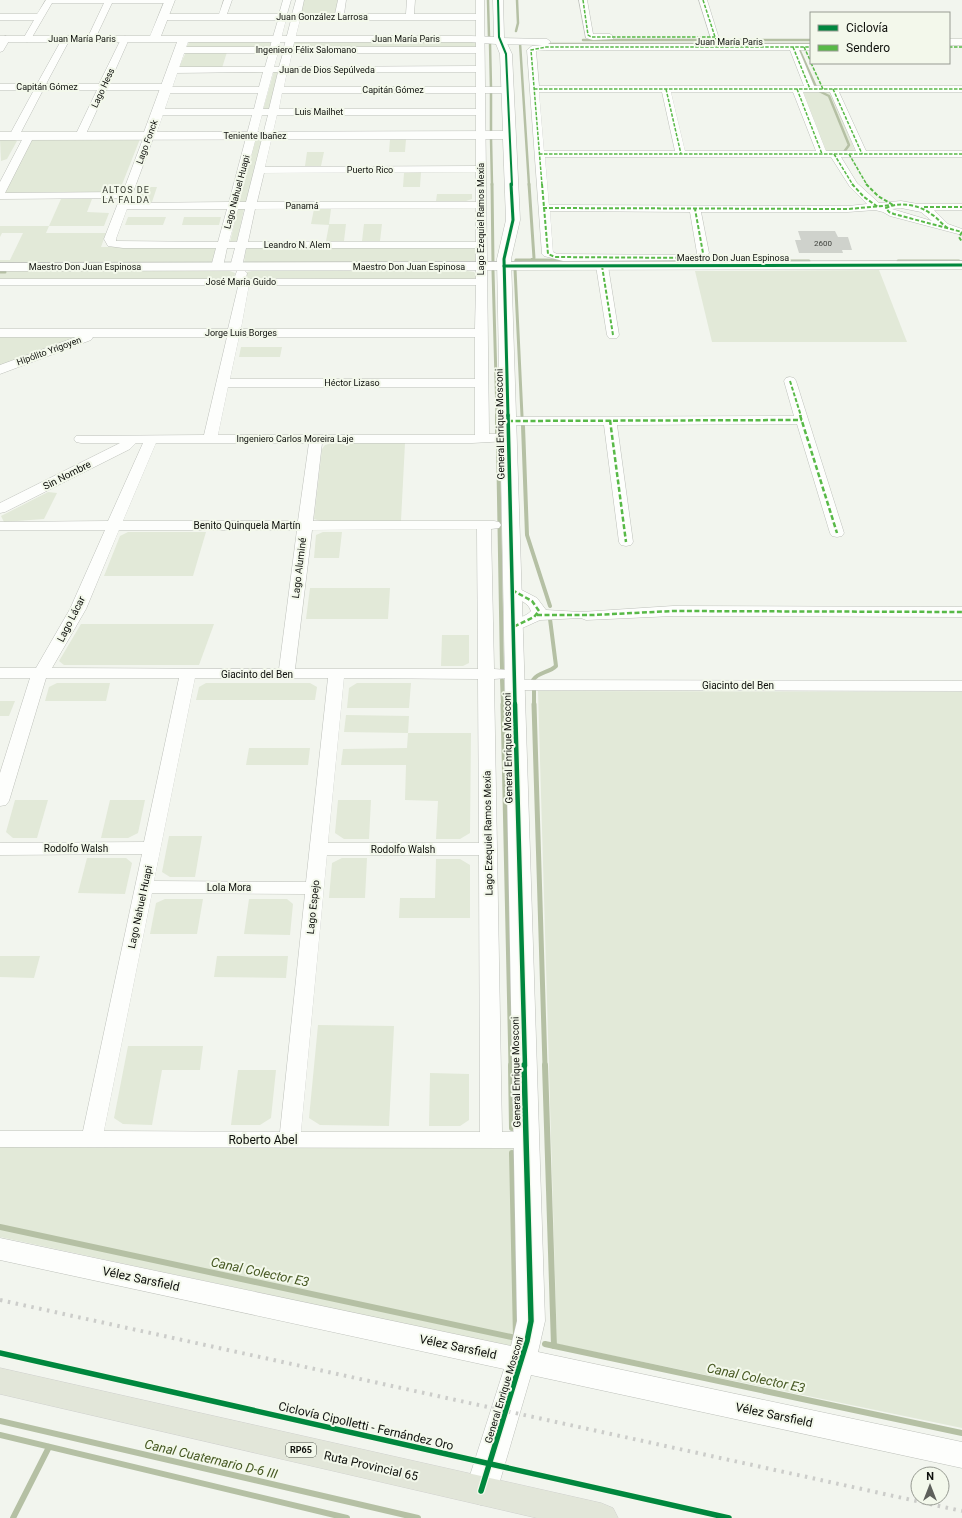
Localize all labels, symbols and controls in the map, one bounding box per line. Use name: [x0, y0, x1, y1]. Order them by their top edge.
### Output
street label: Juan González Larrosa: [276, 12, 368, 22]
legend: [810, 12, 950, 64]
text: Ciclovía: [846, 21, 888, 35]
street label: Juan María Paris: [48, 34, 116, 44]
street label: Juan María Paris: [372, 34, 440, 44]
street label: Juan María Paris: [695, 37, 763, 47]
text: Sendero: [846, 41, 890, 55]
street label: Ingeniero Félix Salomano: [256, 45, 356, 55]
street label: Juan de Dios Sepúlveda: [279, 65, 375, 75]
street label: Lago Hess: [89, 66, 117, 109]
street label: Capitán Gómez: [16, 82, 78, 92]
street label: Capitán Gómez: [362, 85, 424, 95]
street label: Luis Mailhet: [295, 107, 343, 117]
street label: Lago Fonck: [134, 118, 160, 166]
street label: Teniente Ibañez: [223, 131, 287, 141]
street label: Lago Nahuel Huapi: [222, 154, 252, 230]
street label: Lago Ezequiel Ramos Mexía: [476, 163, 486, 275]
street label: Puerto Rico: [347, 165, 393, 175]
district label: ALTOS DE LA FALDA: [102, 185, 150, 205]
street label: Panamá: [285, 201, 319, 211]
house number: 2600: [814, 239, 832, 248]
street label: Leandro N. Alem: [264, 240, 330, 250]
street label: Maestro Don Juan Espinosa: [677, 253, 789, 263]
street label: Maestro Don Juan Espinosa: [29, 262, 141, 272]
street label: Maestro Don Juan Espinosa: [353, 262, 465, 272]
street label: José María Guido: [206, 277, 276, 287]
street label: Jorge Luis Borges: [205, 328, 277, 338]
street label: Hipólito Yrigoyen: [15, 335, 83, 367]
street label: General Enrique Mosconi: [494, 368, 506, 480]
street label: Héctor Lizaso: [324, 378, 380, 388]
street label: Ingeniero Carlos Moreira Laje: [236, 434, 354, 444]
street label: Sin Nombre: [41, 458, 93, 492]
street label: Benito Quinquela Martín: [193, 520, 301, 531]
street label: Lago Aluminé: [290, 537, 308, 599]
street label: Lago Lácar: [55, 594, 87, 644]
street label: Giacinto del Ben: [221, 669, 293, 680]
street label: Giacinto del Ben: [702, 680, 774, 691]
street label: General Enrique Mosconi: [502, 692, 514, 804]
street label: Lago Ezequiel Ramos Mexía: [481, 770, 495, 896]
street label: Rodolfo Walsh: [44, 843, 108, 854]
street label: Rodolfo Walsh: [371, 844, 435, 855]
street label: Lago Nahuel Huapi: [126, 864, 154, 950]
street label: Lago Espejo: [305, 879, 321, 935]
street label: Lola Mora: [207, 882, 251, 893]
street label: General Enrique Mosconi: [510, 1016, 522, 1128]
street label: Roberto Abel: [228, 1133, 298, 1147]
water label: Canal Colector E3: [210, 1254, 310, 1290]
street label: Vélez Sarsfield: [101, 1264, 181, 1294]
street label: Vélez Sarsfield: [418, 1332, 498, 1362]
street label: General Enrique Mosconi: [483, 1335, 525, 1445]
water label: Canal Colector E3: [706, 1360, 806, 1396]
street label: Ciclovía Cipolletti - Fernández Oro: [277, 1399, 455, 1453]
street label: Vélez Sarsfield: [734, 1400, 814, 1430]
water label: Canal Cuaternario D-6 III: [143, 1436, 280, 1482]
road number: RP65: [286, 1443, 316, 1457]
street label: Ruta Provincial 65: [323, 1448, 420, 1484]
north arrow: [910, 1466, 950, 1506]
text: N: [926, 1470, 934, 1483]

